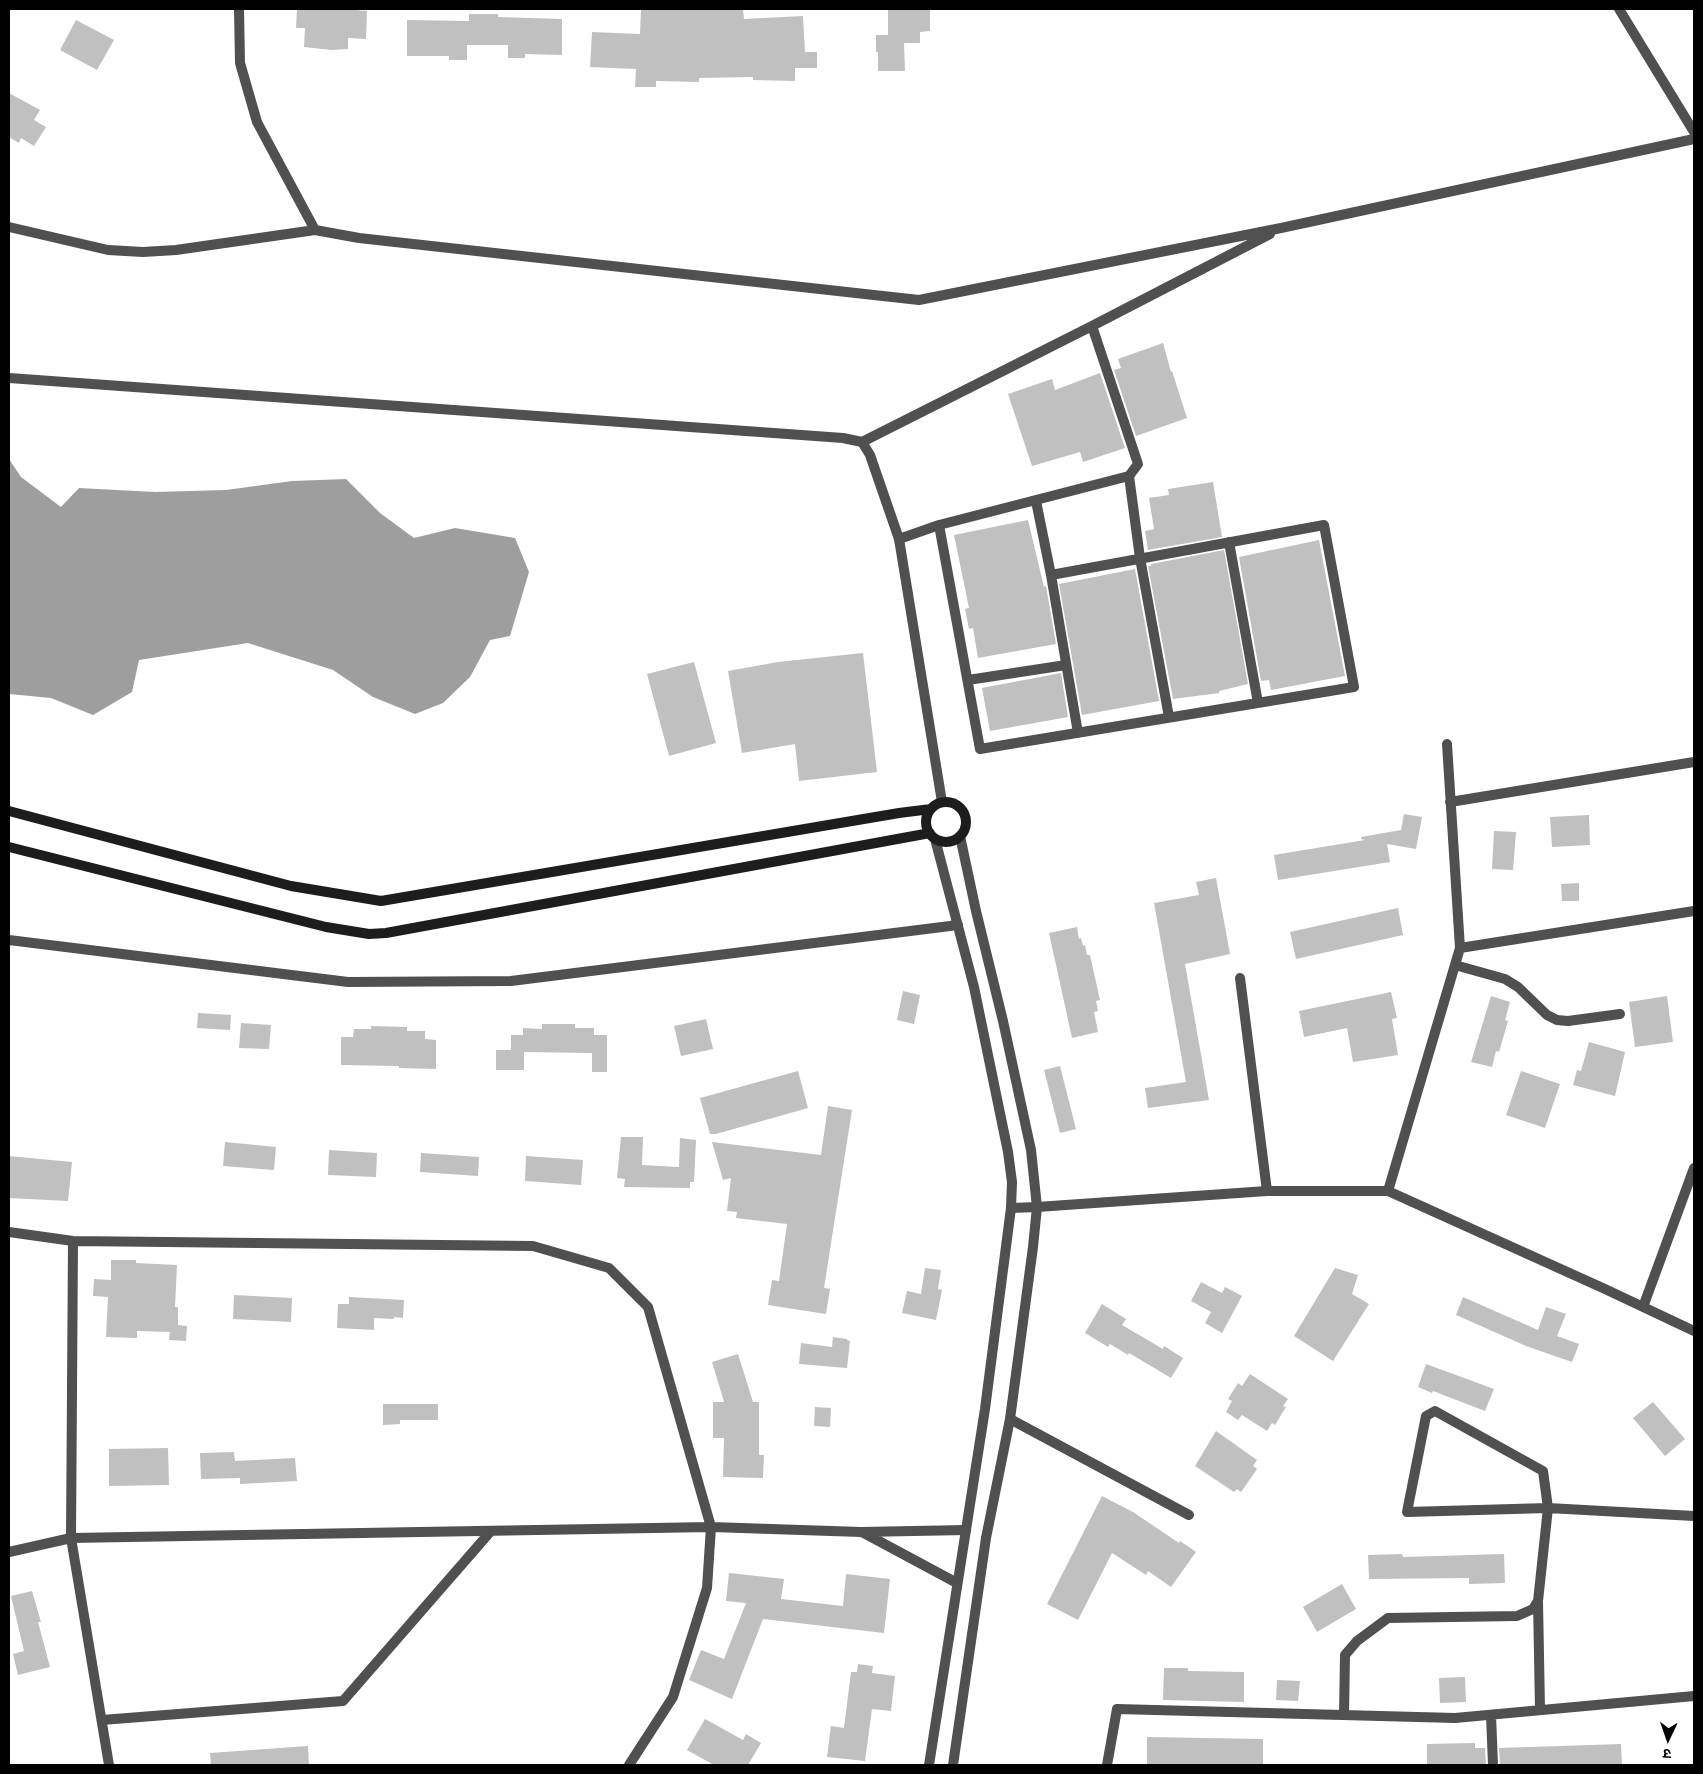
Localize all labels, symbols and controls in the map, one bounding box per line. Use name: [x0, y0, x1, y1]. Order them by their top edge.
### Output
north arrow: [1643, 1714, 1693, 1764]
text: उ: [1663, 1746, 1672, 1763]

